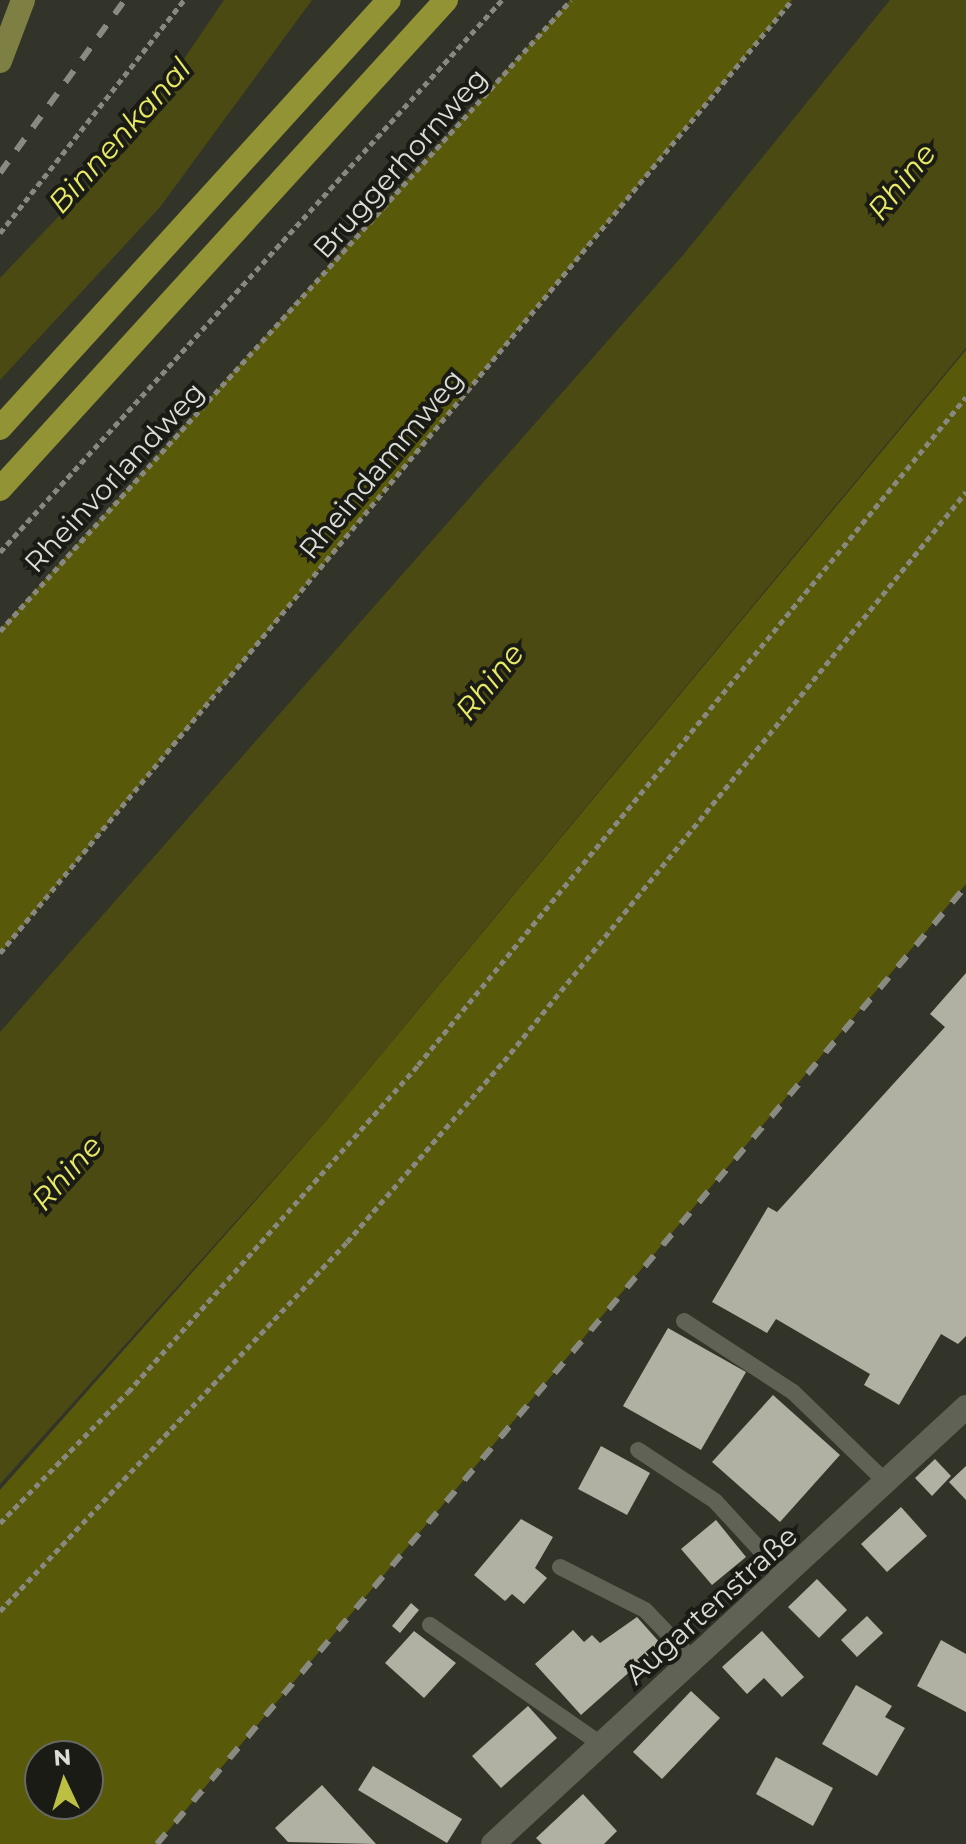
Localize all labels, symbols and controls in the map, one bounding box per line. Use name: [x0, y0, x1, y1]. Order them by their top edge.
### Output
water label: Binnenkanal: [41, 51, 199, 221]
street label: Bruggerhornweg: [306, 61, 494, 265]
water label: Rhine: [860, 136, 944, 228]
street label: Rheindammweg: [292, 362, 470, 566]
street label: Rheinvorlandweg: [17, 375, 211, 579]
water label: Rhine: [448, 636, 532, 728]
water label: Rhine: [24, 1128, 110, 1218]
street label: Augartenstraße: [618, 1519, 804, 1691]
north arrow: [24, 1740, 104, 1820]
text: N: [53, 1743, 72, 1772]

